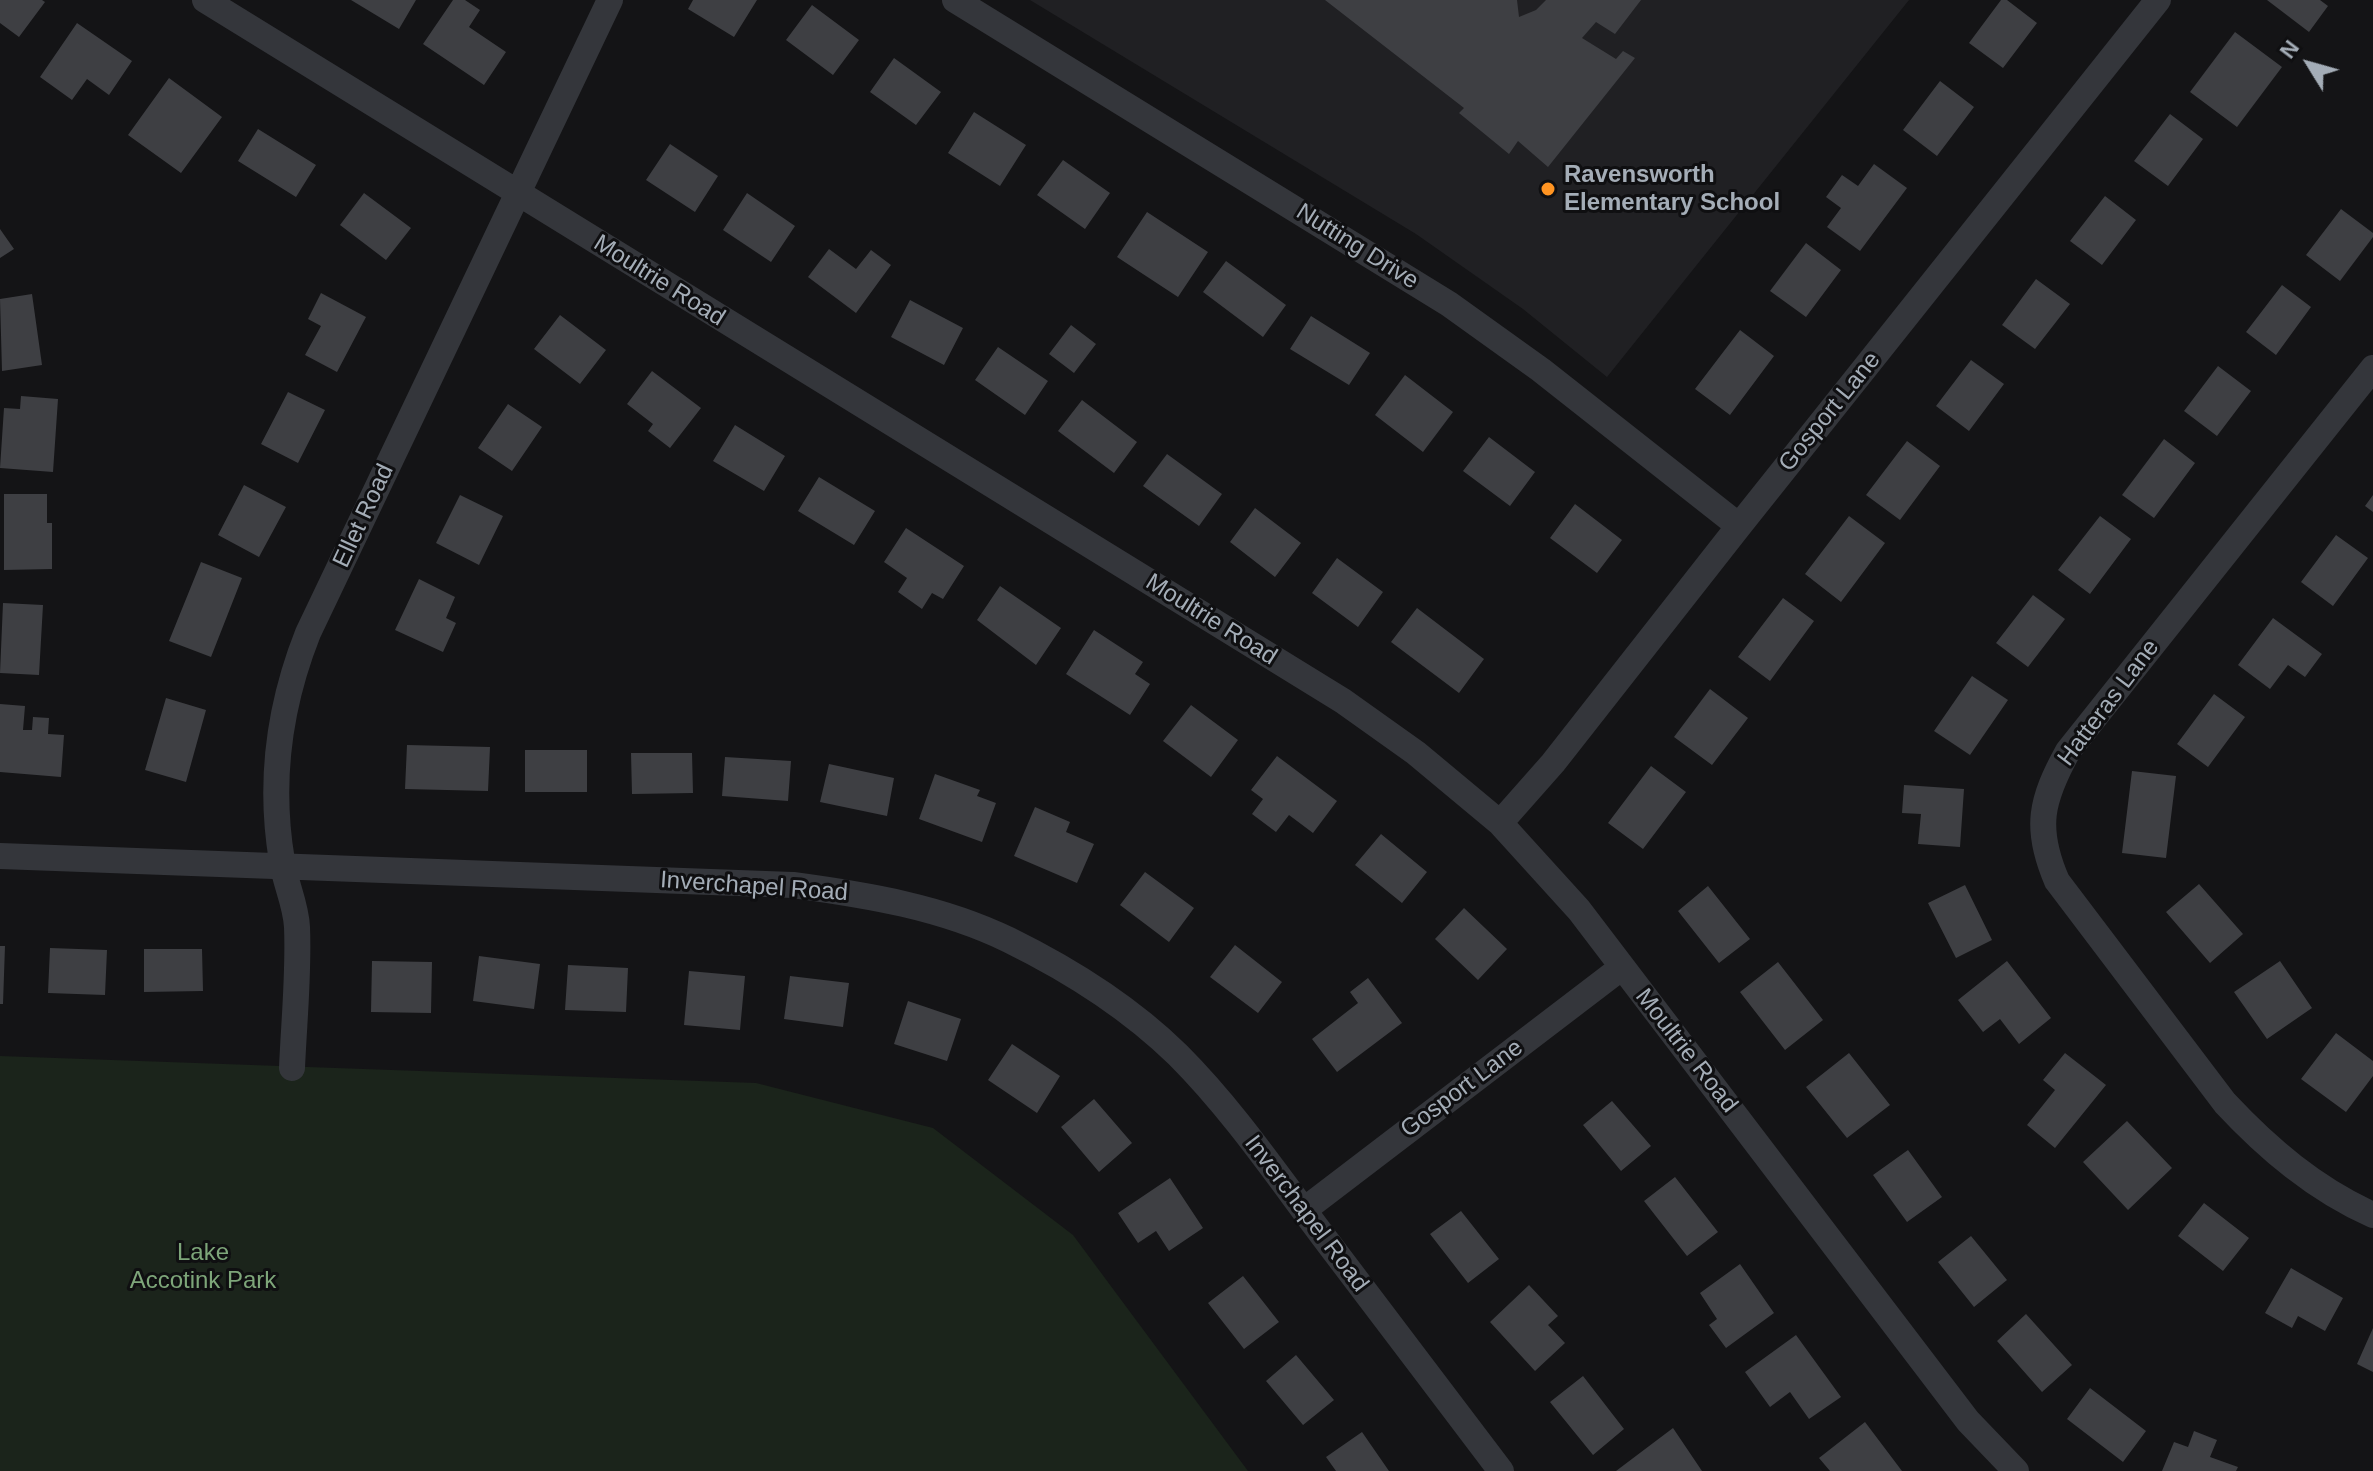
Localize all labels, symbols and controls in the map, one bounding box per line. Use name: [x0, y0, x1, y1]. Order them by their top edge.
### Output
north arrow: [2269, 24, 2349, 104]
text: N: [2275, 35, 2304, 63]
place label: Ravensworth Elementary School: [1564, 161, 1780, 217]
marker: Ravensworth Elementary School: [1539, 180, 1557, 198]
street label: Nutting Drive: [1291, 198, 1423, 296]
street label: Moultrie Road: [588, 229, 730, 333]
street label: Gosport Lane: [1773, 346, 1887, 478]
street label: Ellet Road: [328, 460, 400, 572]
street label: Moultrie Road: [1140, 568, 1282, 672]
street label: Hatteras Lane: [2052, 634, 2166, 772]
street label: Inverchapel Road: [659, 866, 849, 908]
street label: Moultrie Road: [1629, 983, 1743, 1119]
street label: Gosport Lane: [1395, 1034, 1529, 1144]
street label: Inverchapel Road: [1238, 1130, 1374, 1298]
park label: Lake Accotink Park: [130, 1239, 276, 1295]

